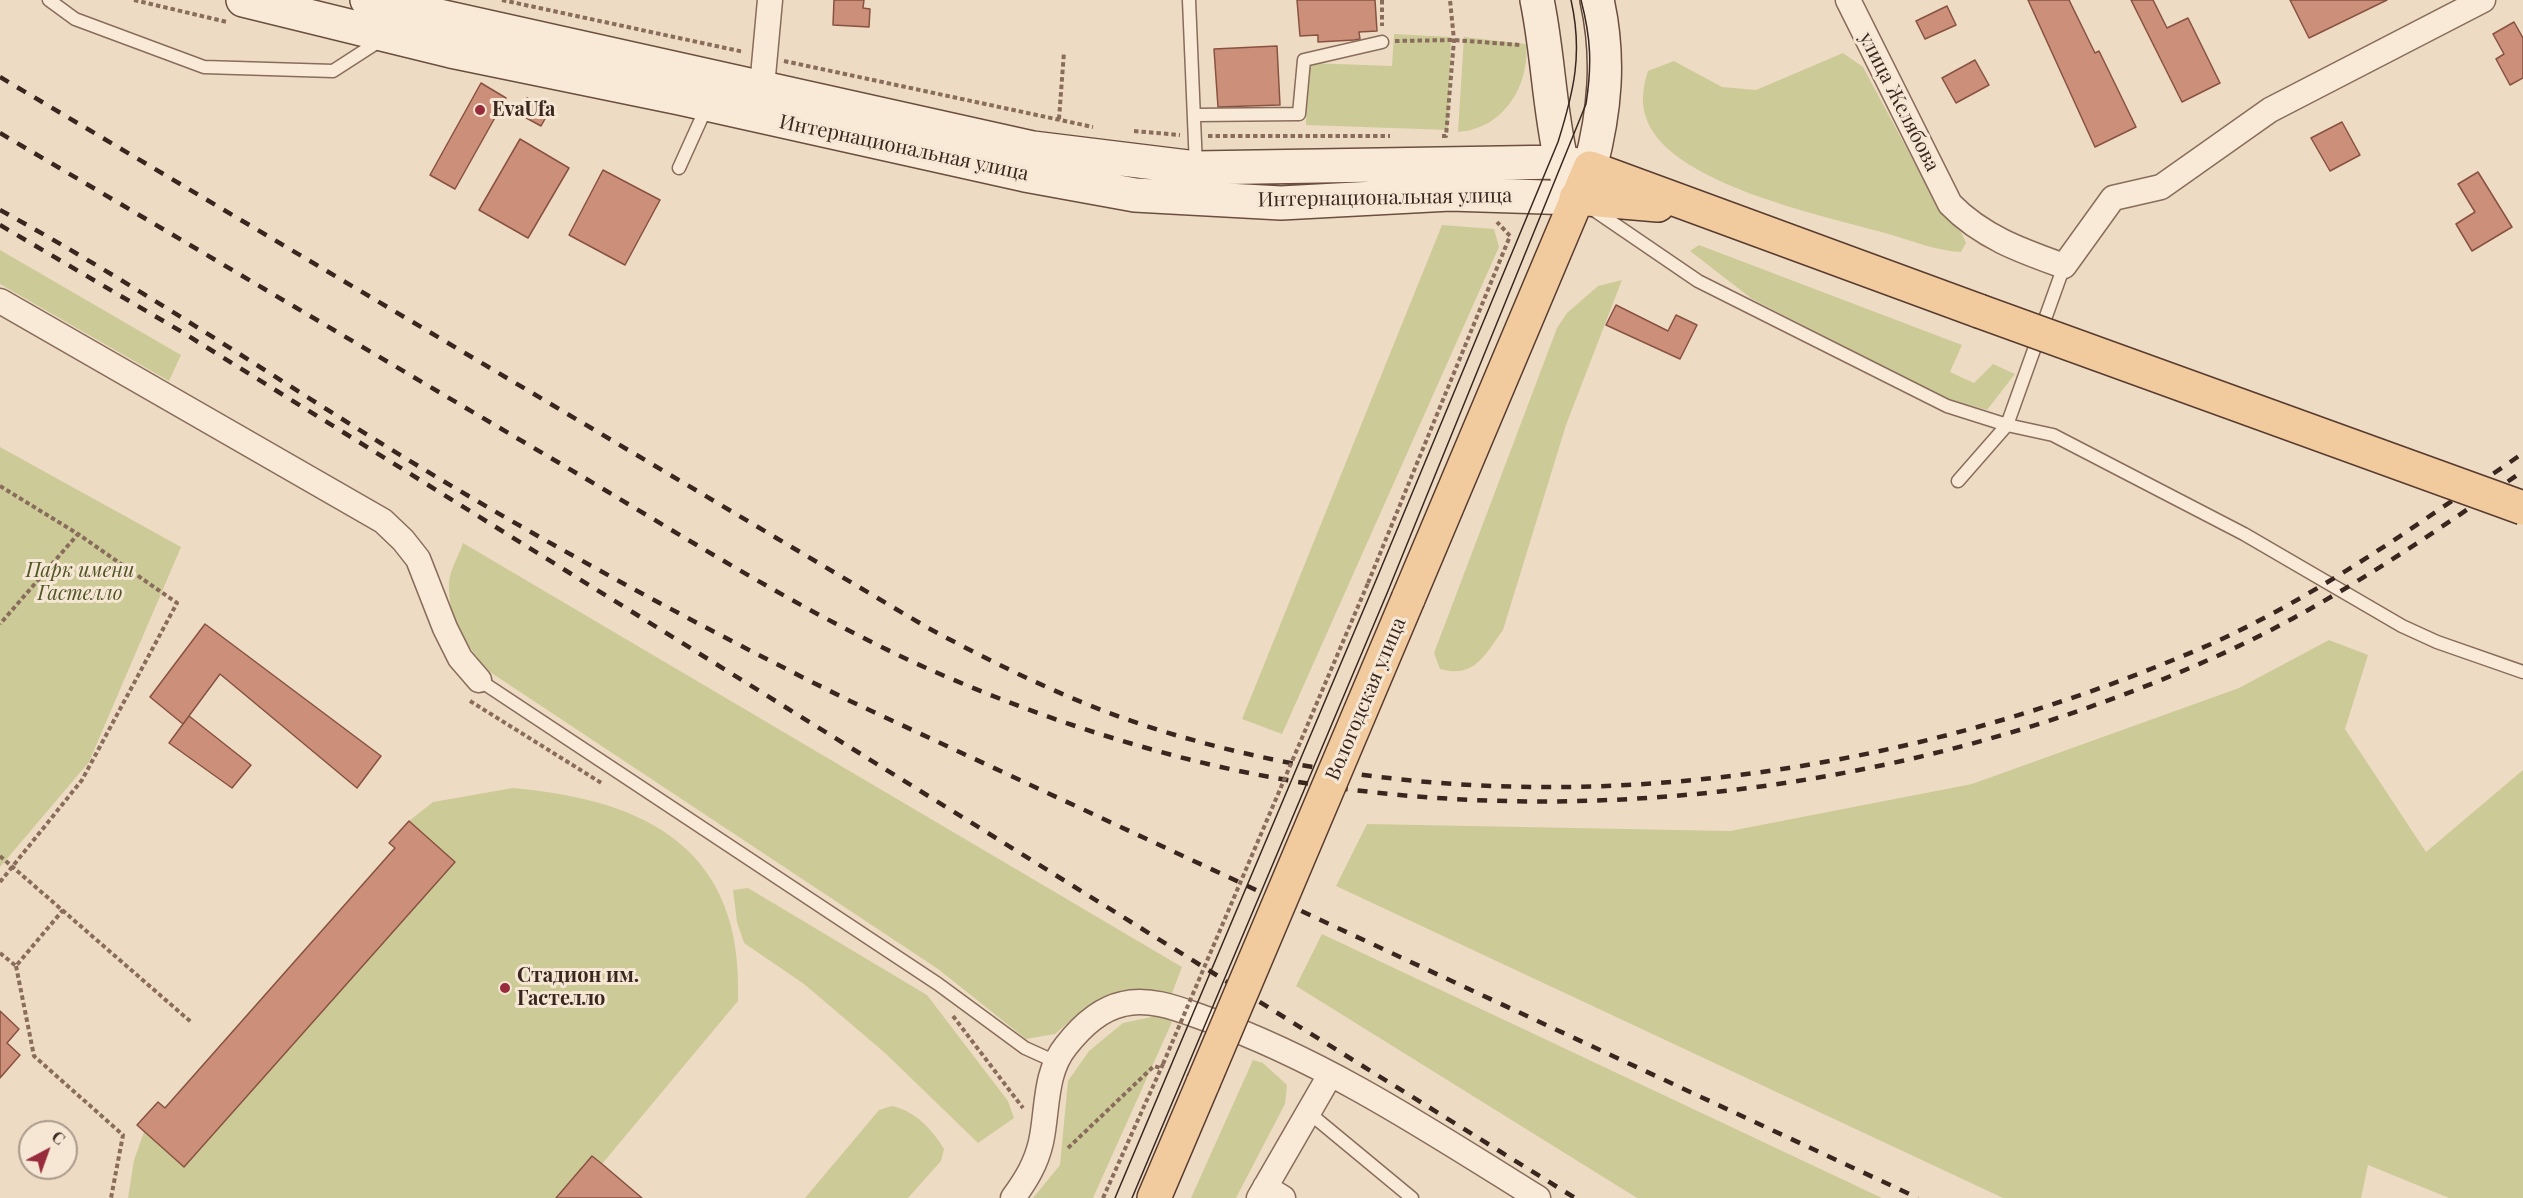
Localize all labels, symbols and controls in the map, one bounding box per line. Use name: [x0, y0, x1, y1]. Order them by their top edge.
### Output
street label: улица Желябова: [1854, 28, 1944, 176]
place label: EvaUfa: [492, 98, 555, 122]
marker: EvaUfa: [473, 103, 487, 117]
street label: Интернациональная улица: [777, 110, 1031, 186]
street label: Интернациональная улица: [1258, 184, 1512, 212]
park label: Парк имени Гастелло: [26, 559, 134, 606]
street label: Вологодская улица: [1321, 614, 1411, 784]
place label: Стадион им. Гастелло: [517, 964, 639, 1011]
marker: Стадион им. Гастелло: [498, 981, 512, 995]
north arrow: [18, 1120, 78, 1180]
text: С: [48, 1126, 70, 1149]

